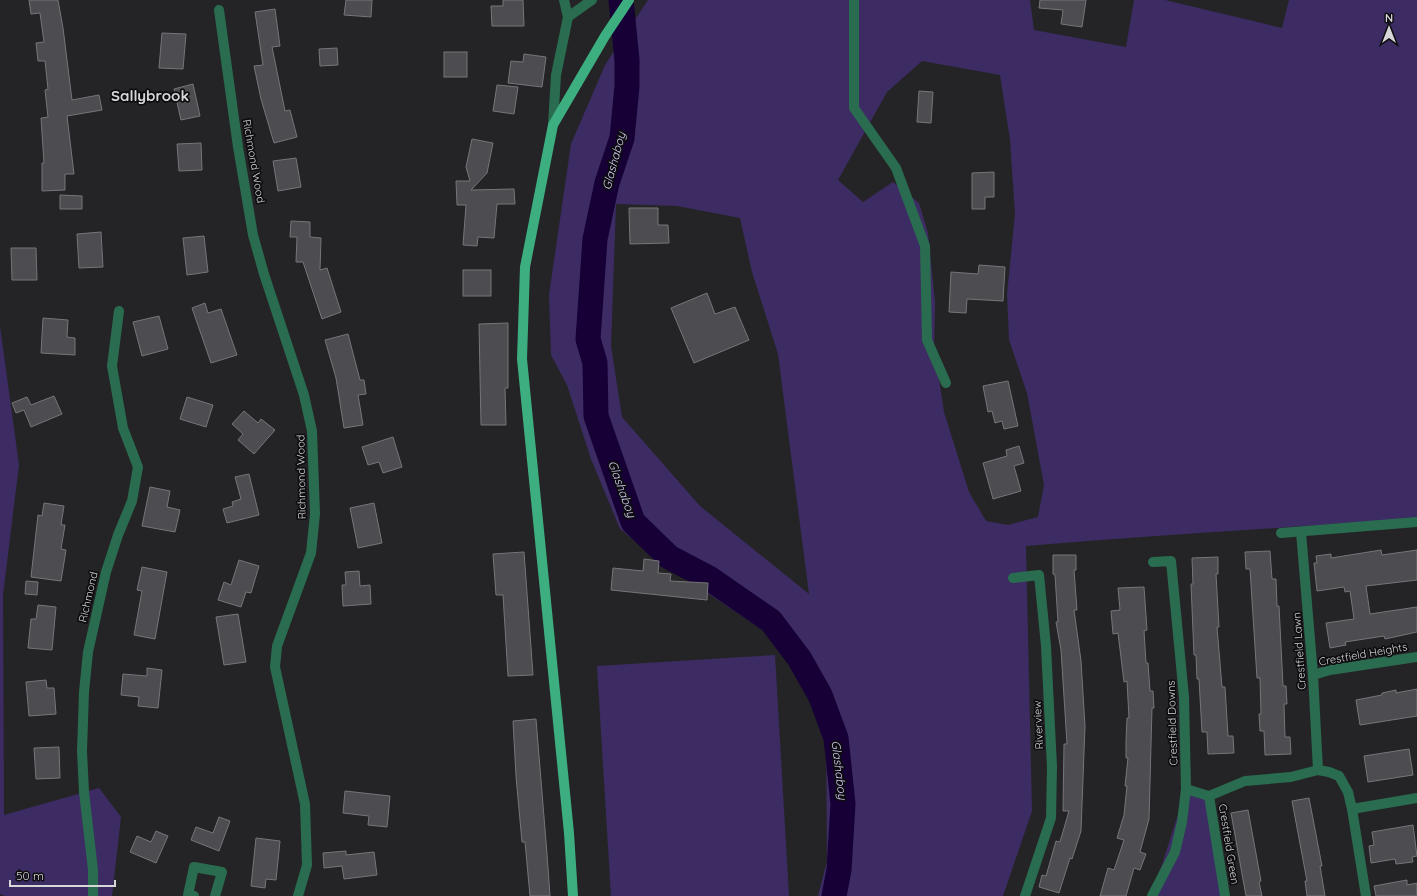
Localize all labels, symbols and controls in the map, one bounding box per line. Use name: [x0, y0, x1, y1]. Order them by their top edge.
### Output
north arrow: [1369, 8, 1409, 48]
text: N: [1385, 11, 1393, 25]
district label: Sallybrook: [111, 86, 189, 105]
street label: Richmond Wood: [240, 118, 268, 204]
water label: Glashaboy: [599, 129, 629, 192]
street label: Richmond Wood: [293, 434, 309, 520]
water label: Glashaboy: [605, 458, 640, 520]
street label: Richmond: [75, 570, 101, 624]
street label: Crestfield Lawn: [1289, 612, 1309, 690]
street label: Crestfield Heights: [1318, 639, 1408, 669]
street label: Crestfield Downs: [1164, 680, 1180, 766]
street label: Riverview: [1030, 700, 1046, 750]
water label: Glashaboy: [828, 740, 851, 802]
street label: Crestfield Green: [1216, 803, 1242, 885]
scale bar: [10, 862, 115, 888]
text: 50 m: [16, 868, 44, 883]

